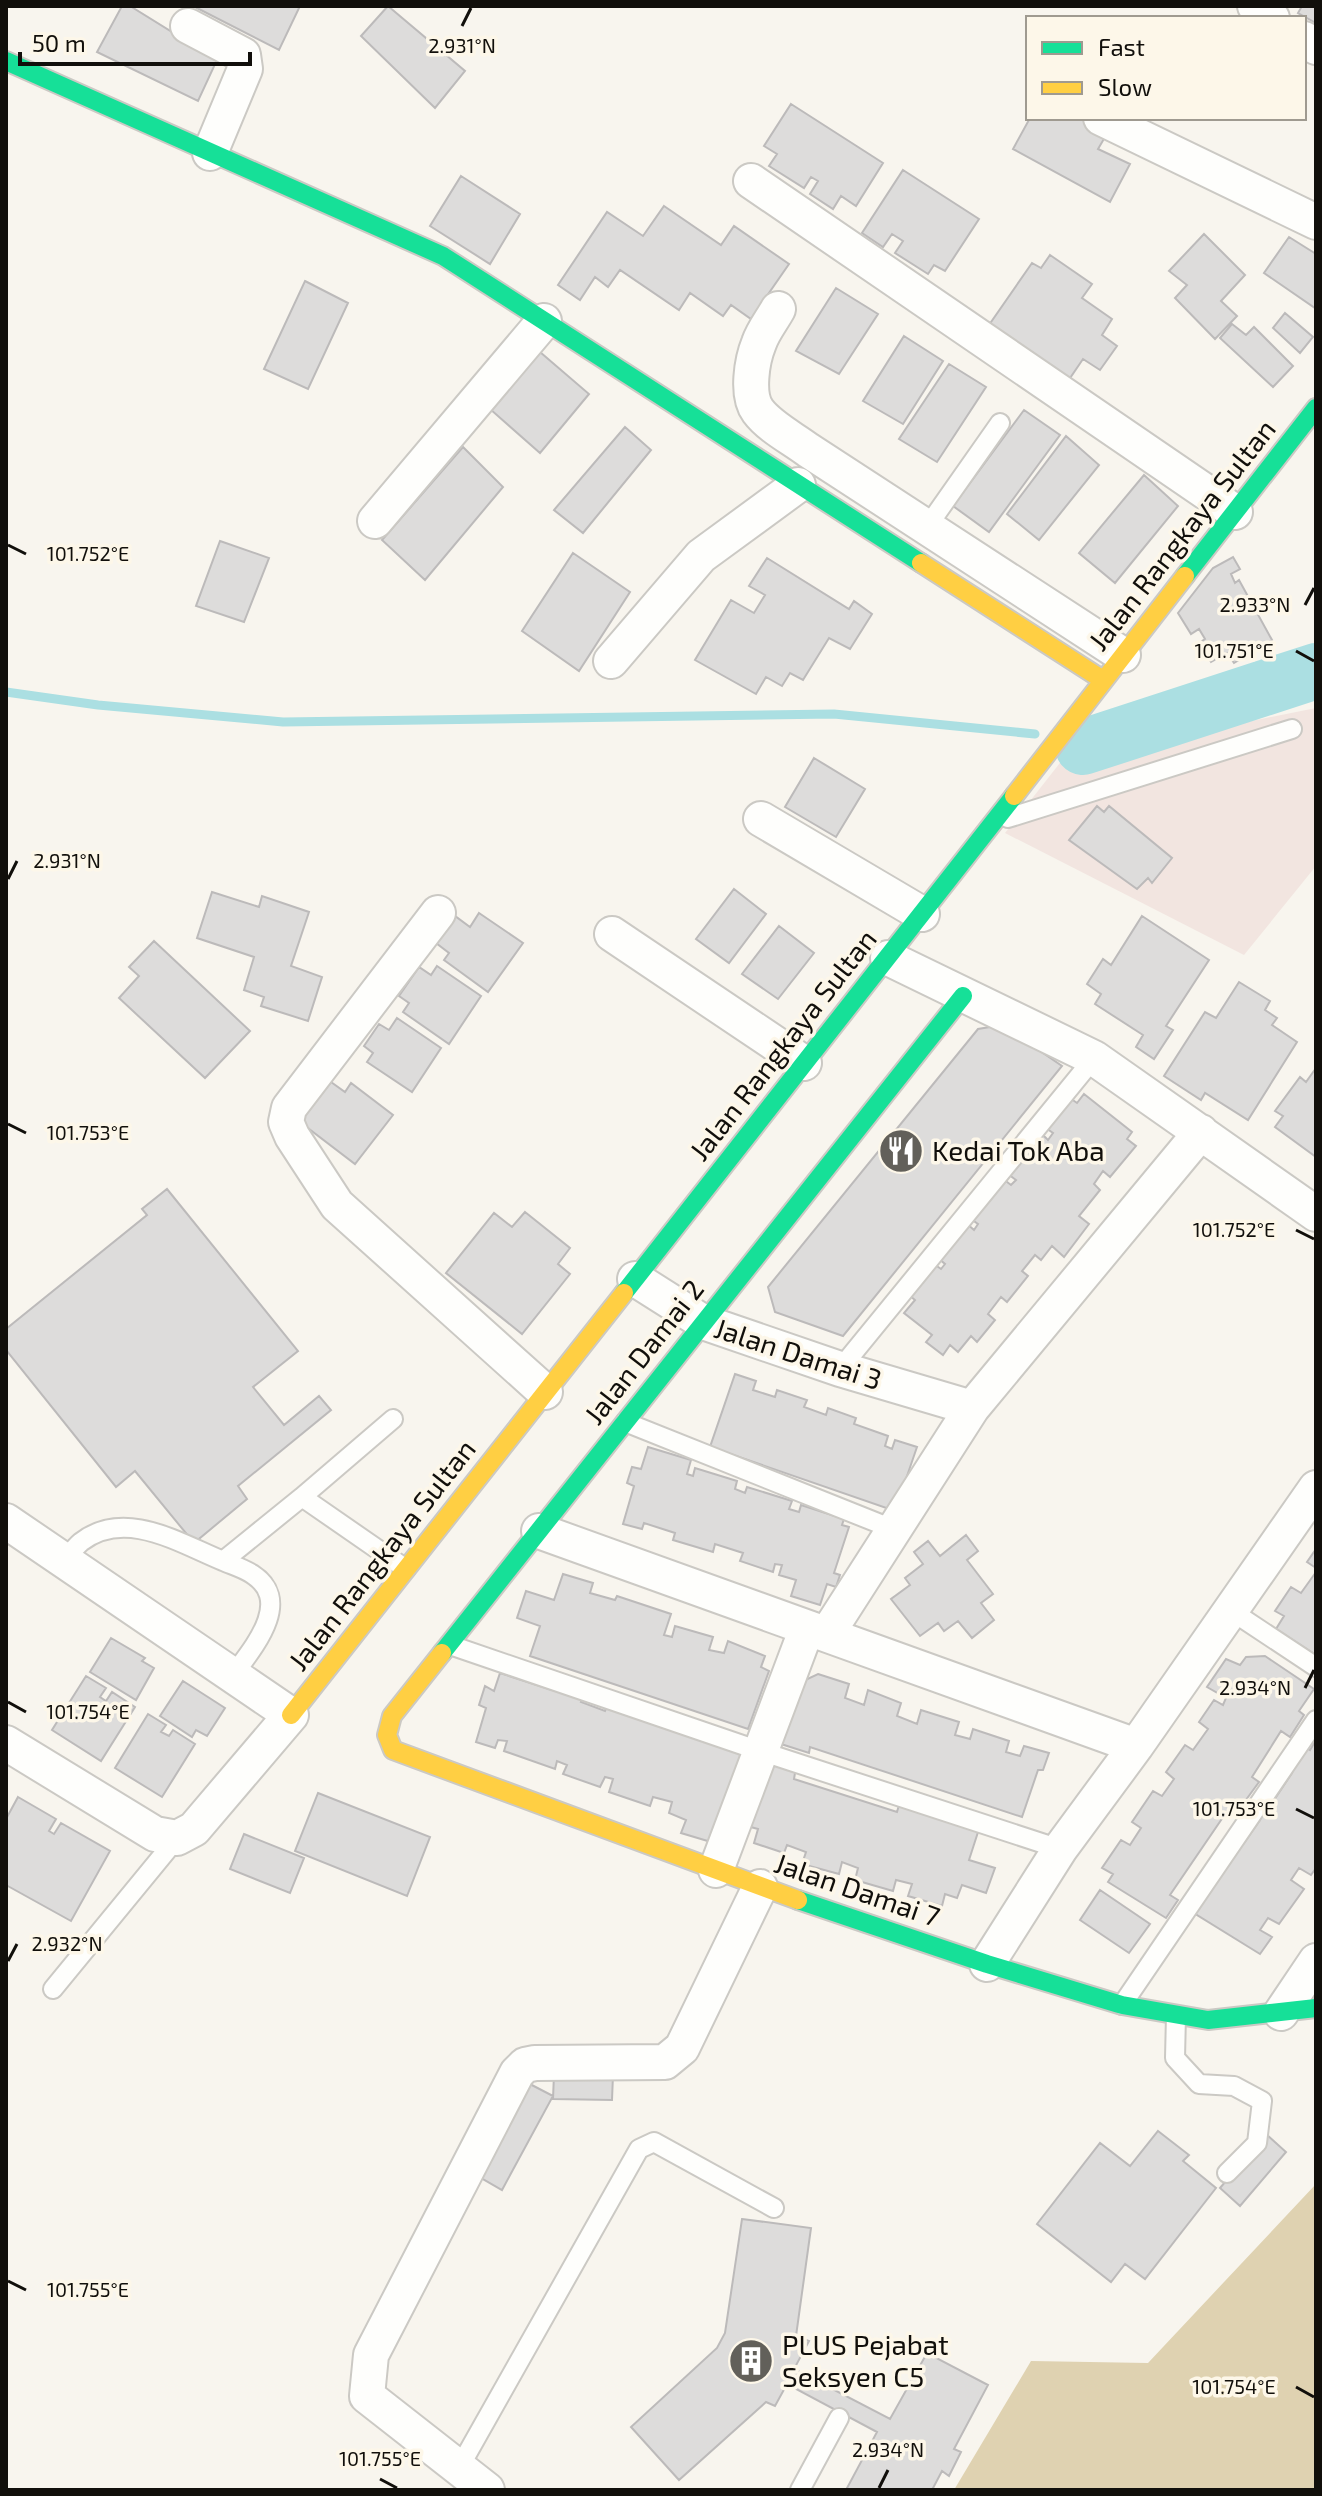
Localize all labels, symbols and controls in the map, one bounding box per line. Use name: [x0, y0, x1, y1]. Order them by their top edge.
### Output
scale bar: [20, 16, 250, 66]
legend: [1026, 16, 1306, 120]
text: 50 m: [32, 28, 86, 57]
text: Fast: [1098, 32, 1145, 61]
text: 2.931°N: [428, 33, 496, 57]
text: Slow: [1098, 72, 1152, 101]
street label: Jalan Rangkaya Sultan: [1080, 412, 1282, 657]
text: 101.752°E: [47, 541, 129, 565]
text: 2.933°N: [1220, 592, 1290, 616]
text: 101.751°E: [1194, 638, 1274, 662]
text: 2.931°N: [33, 848, 101, 872]
street label: Jalan Rangkaya Sultan: [681, 922, 883, 1167]
text: 101.753°E: [47, 1120, 129, 1144]
restaurant icon: Kedai Tok Aba: [877, 1127, 925, 1175]
place label: Kedai Tok Aba: [932, 1133, 1105, 1167]
text: 101.752°E: [1193, 1217, 1275, 1241]
street label: Jalan Damai 2: [576, 1272, 710, 1430]
street label: Jalan Damai 3: [710, 1310, 886, 1396]
street label: Jalan Rangkaya Sultan: [280, 1432, 482, 1677]
text: 2.934°N: [1219, 1675, 1291, 1699]
text: 101.754°E: [46, 1699, 130, 1723]
text: 101.753°E: [1193, 1796, 1275, 1820]
street label: Jalan Damai 7: [770, 1845, 944, 1933]
text: 2.932°N: [32, 1931, 102, 1955]
text: 101.755°E: [47, 2277, 129, 2301]
place label: PLUS Pejabat Seksyen C5: [782, 2327, 949, 2393]
building icon: PLUS Pejabat Seksyen C5: [727, 2337, 775, 2385]
text: 101.754°E: [1192, 2374, 1276, 2398]
text: 2.934°N: [852, 2437, 924, 2461]
text: 101.755°E: [339, 2446, 421, 2470]

